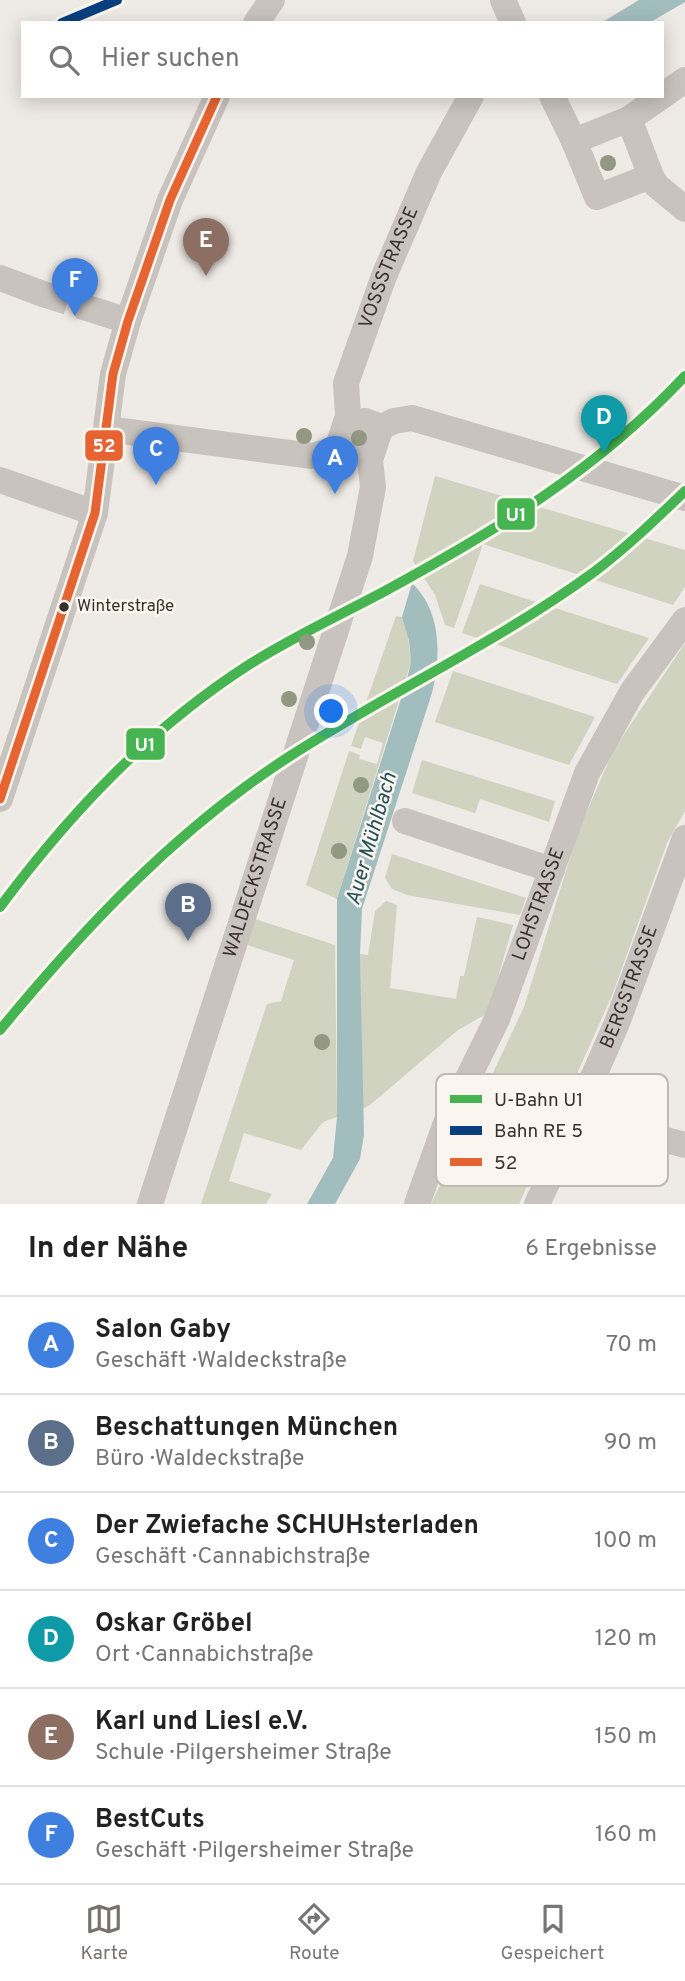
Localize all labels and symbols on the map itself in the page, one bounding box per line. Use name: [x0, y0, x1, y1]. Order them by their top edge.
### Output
street label: VOSSSTRASSE: [354, 203, 425, 332]
pin: E: [183, 218, 229, 276]
pin: F: [52, 258, 98, 316]
pin: D: [581, 395, 627, 453]
pin: C: [133, 427, 179, 485]
line badge: 52: [84, 429, 124, 462]
text: 52: [92, 435, 116, 459]
pin: A: [312, 436, 358, 494]
line badge: U1: [496, 497, 536, 531]
text: U1: [505, 504, 527, 528]
place label: Winterstraße: [77, 596, 174, 618]
marker: Winterstraße: [57, 600, 71, 614]
your location: [314, 694, 348, 728]
line badge: U1: [125, 727, 166, 761]
text: U1: [134, 734, 156, 758]
water label: Auer Mühlbach: [340, 769, 404, 909]
street label: WALDECKSTRASSE: [219, 795, 293, 961]
street label: LOHSTRASSE: [507, 844, 571, 964]
pin: B: [165, 883, 211, 941]
street label: BERGSTRASSE: [595, 922, 664, 1053]
legend: [436, 1074, 668, 1186]
text: U-Bahn U1: [494, 1089, 583, 1113]
text: Bahn RE 5: [494, 1120, 583, 1144]
text: 52: [494, 1152, 517, 1176]

